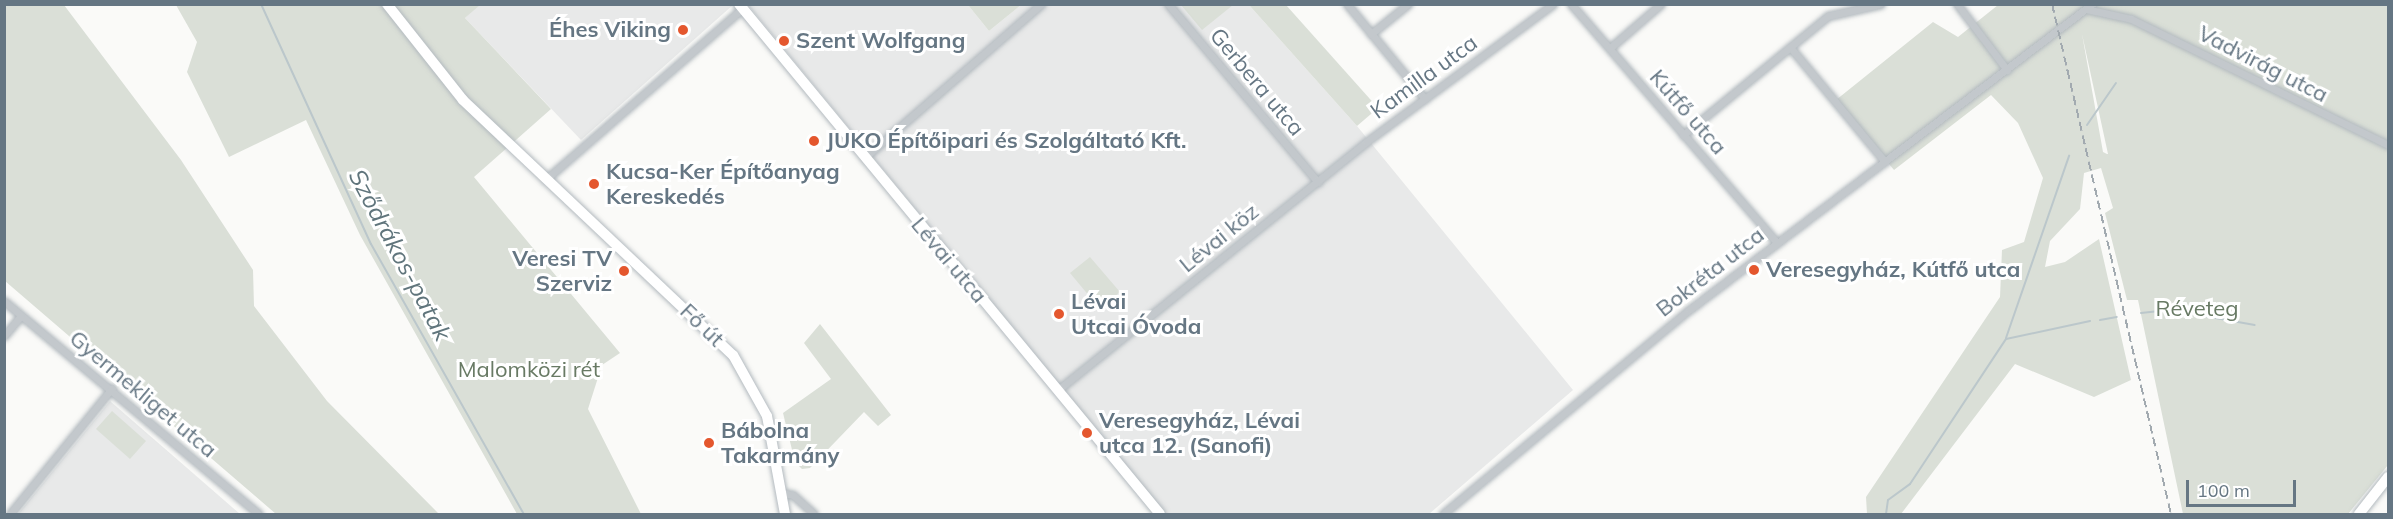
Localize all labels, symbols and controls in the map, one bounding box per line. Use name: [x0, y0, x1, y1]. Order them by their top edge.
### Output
place label: Éhes Viking: [549, 17, 671, 43]
street label: Vadvirág utca: [2194, 20, 2332, 108]
marker: Éhes Viking: [676, 23, 690, 37]
street label: Gerbera utca: [1204, 23, 1310, 141]
place label: Szent Wolfgang: [796, 28, 965, 54]
street label: Kamilla utca: [1366, 29, 1482, 125]
marker: Szent Wolfgang: [777, 34, 791, 48]
street label: Kútfő utca: [1644, 64, 1732, 160]
place label: JUKO Építőipari és Szolgáltató Kft.: [826, 128, 1187, 154]
marker: JUKO Építőipari és Szolgáltató Kft.: [807, 134, 821, 148]
place label: Kucsa-Ker Építőanyag Kereskedés: [606, 158, 840, 210]
water label: Sződrákos-patak: [343, 164, 457, 346]
marker: Kucsa-Ker Építőanyag Kereskedés: [587, 177, 601, 191]
street label: Lévai köz: [1174, 198, 1264, 278]
street label: Lévai utca: [906, 212, 992, 308]
street label: Bokréta utca: [1651, 222, 1769, 322]
place label: Veresi TV Szerviz: [512, 245, 612, 296]
place label: Veresegyház, Kútfő utca: [1766, 257, 2020, 283]
marker: Veresegyház, Kútfő utca: [1747, 263, 1761, 277]
marker: Veresi TV Szerviz: [617, 264, 631, 278]
place label: Lévai Utcai Óvoda: [1071, 288, 1201, 340]
park label: Réveteg: [2155, 296, 2239, 322]
street label: Fő út: [675, 298, 729, 352]
marker: Lévai Utcai Óvoda: [1052, 307, 1066, 321]
street label: Gyermekliget utca: [64, 325, 222, 463]
park label: Malomközi rét: [458, 357, 600, 383]
place label: Veresegyház, Lévai utca 12. (Sanofi): [1099, 407, 1300, 458]
place label: Bábolna Takarmány: [721, 417, 839, 469]
marker: Veresegyház, Lévai utca 12. (Sanofi): [1080, 426, 1094, 440]
marker: Bábolna Takarmány: [702, 436, 716, 450]
scale bar: [2189, 468, 2298, 506]
text: 100 m: [2197, 479, 2250, 502]

